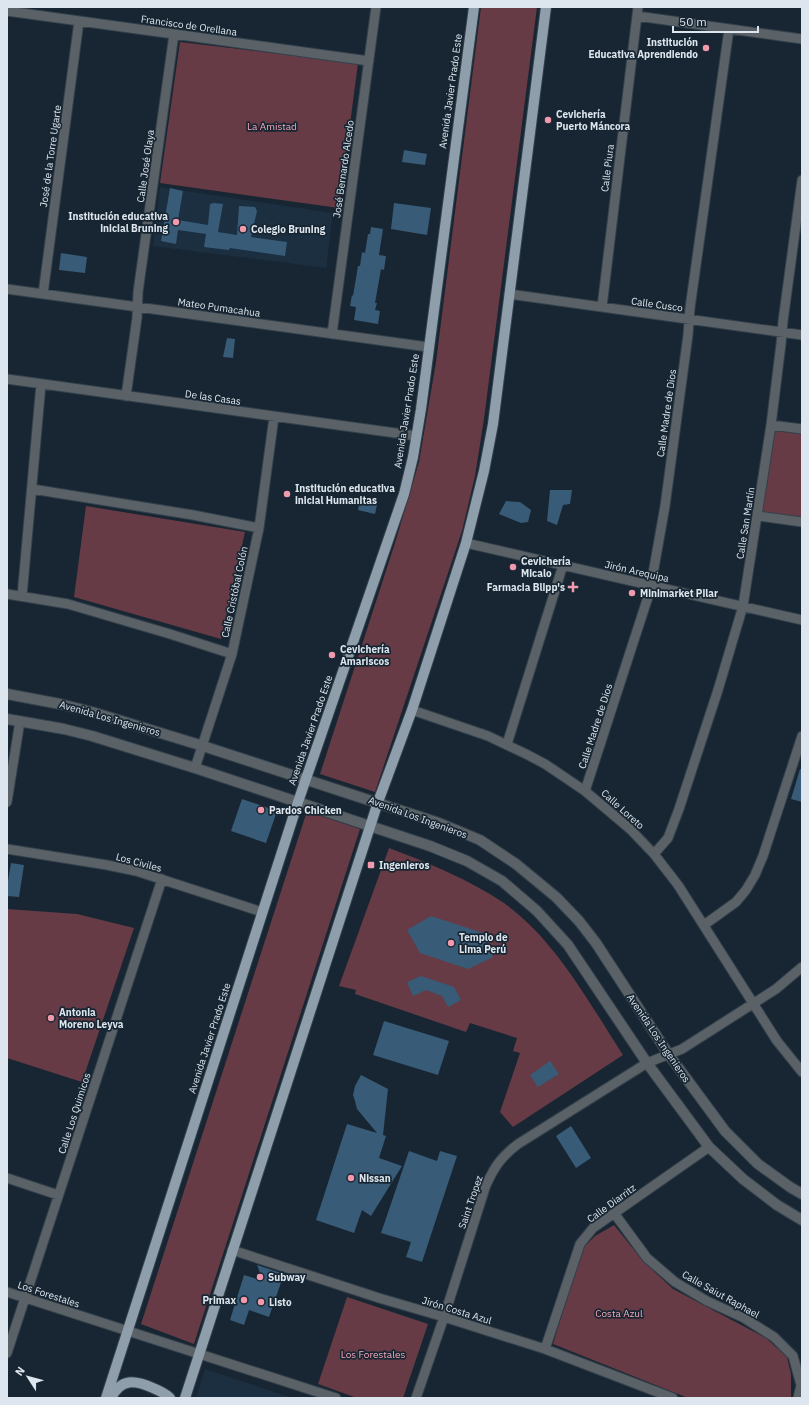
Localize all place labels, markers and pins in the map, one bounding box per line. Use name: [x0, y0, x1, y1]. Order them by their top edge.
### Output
place label: Institución Educativa Aprendiendo: [588, 36, 698, 61]
marker: Institución Educativa Aprendiendo: [701, 43, 711, 53]
place label: Cevichería Puerto Máncora: [556, 108, 631, 133]
marker: Cevichería Puerto Máncora: [543, 115, 553, 125]
place label: Institución educativa inicial Bruning: [68, 210, 168, 235]
marker: Institución educativa inicial Bruning: [171, 217, 181, 227]
place label: Colegio Bruning: [251, 223, 326, 236]
marker: Colegio Bruning: [238, 224, 248, 234]
place label: Institución educativa inicial Humanitas: [295, 482, 395, 507]
marker: Institución educativa inicial Humanitas: [282, 489, 292, 499]
place label: Cevichería Micalo: [521, 555, 571, 580]
marker: Cevichería Micalo: [508, 562, 518, 572]
place label: Farmacia Blipp's: [487, 581, 565, 594]
marker: Farmacia Blipp's: [568, 582, 578, 592]
place label: Minimarket Pilar: [640, 587, 718, 600]
marker: Minimarket Pilar: [627, 588, 637, 598]
place label: Cevichería Amariscos: [340, 643, 390, 668]
marker: Cevichería Amariscos: [327, 650, 337, 660]
place label: Pardos Chicken: [269, 804, 342, 817]
marker: Pardos Chicken: [256, 805, 266, 815]
place label: Ingenieros: [379, 859, 429, 872]
marker: Ingenieros: [366, 860, 376, 870]
place label: Templo de Lima Perú: [459, 931, 508, 956]
marker: Templo de Lima Perú: [446, 938, 456, 948]
place label: Antonia Moreno Leyva: [59, 1006, 124, 1031]
marker: Antonia Moreno Leyva: [46, 1013, 56, 1023]
place label: Nissan: [359, 1172, 391, 1185]
marker: Nissan: [346, 1173, 356, 1183]
place label: Subway: [268, 1271, 306, 1284]
marker: Subway: [255, 1272, 265, 1282]
place label: Primax: [202, 1294, 236, 1307]
marker: Primax: [239, 1295, 249, 1305]
place label: Listo: [269, 1296, 292, 1309]
marker: Listo: [256, 1297, 266, 1307]

